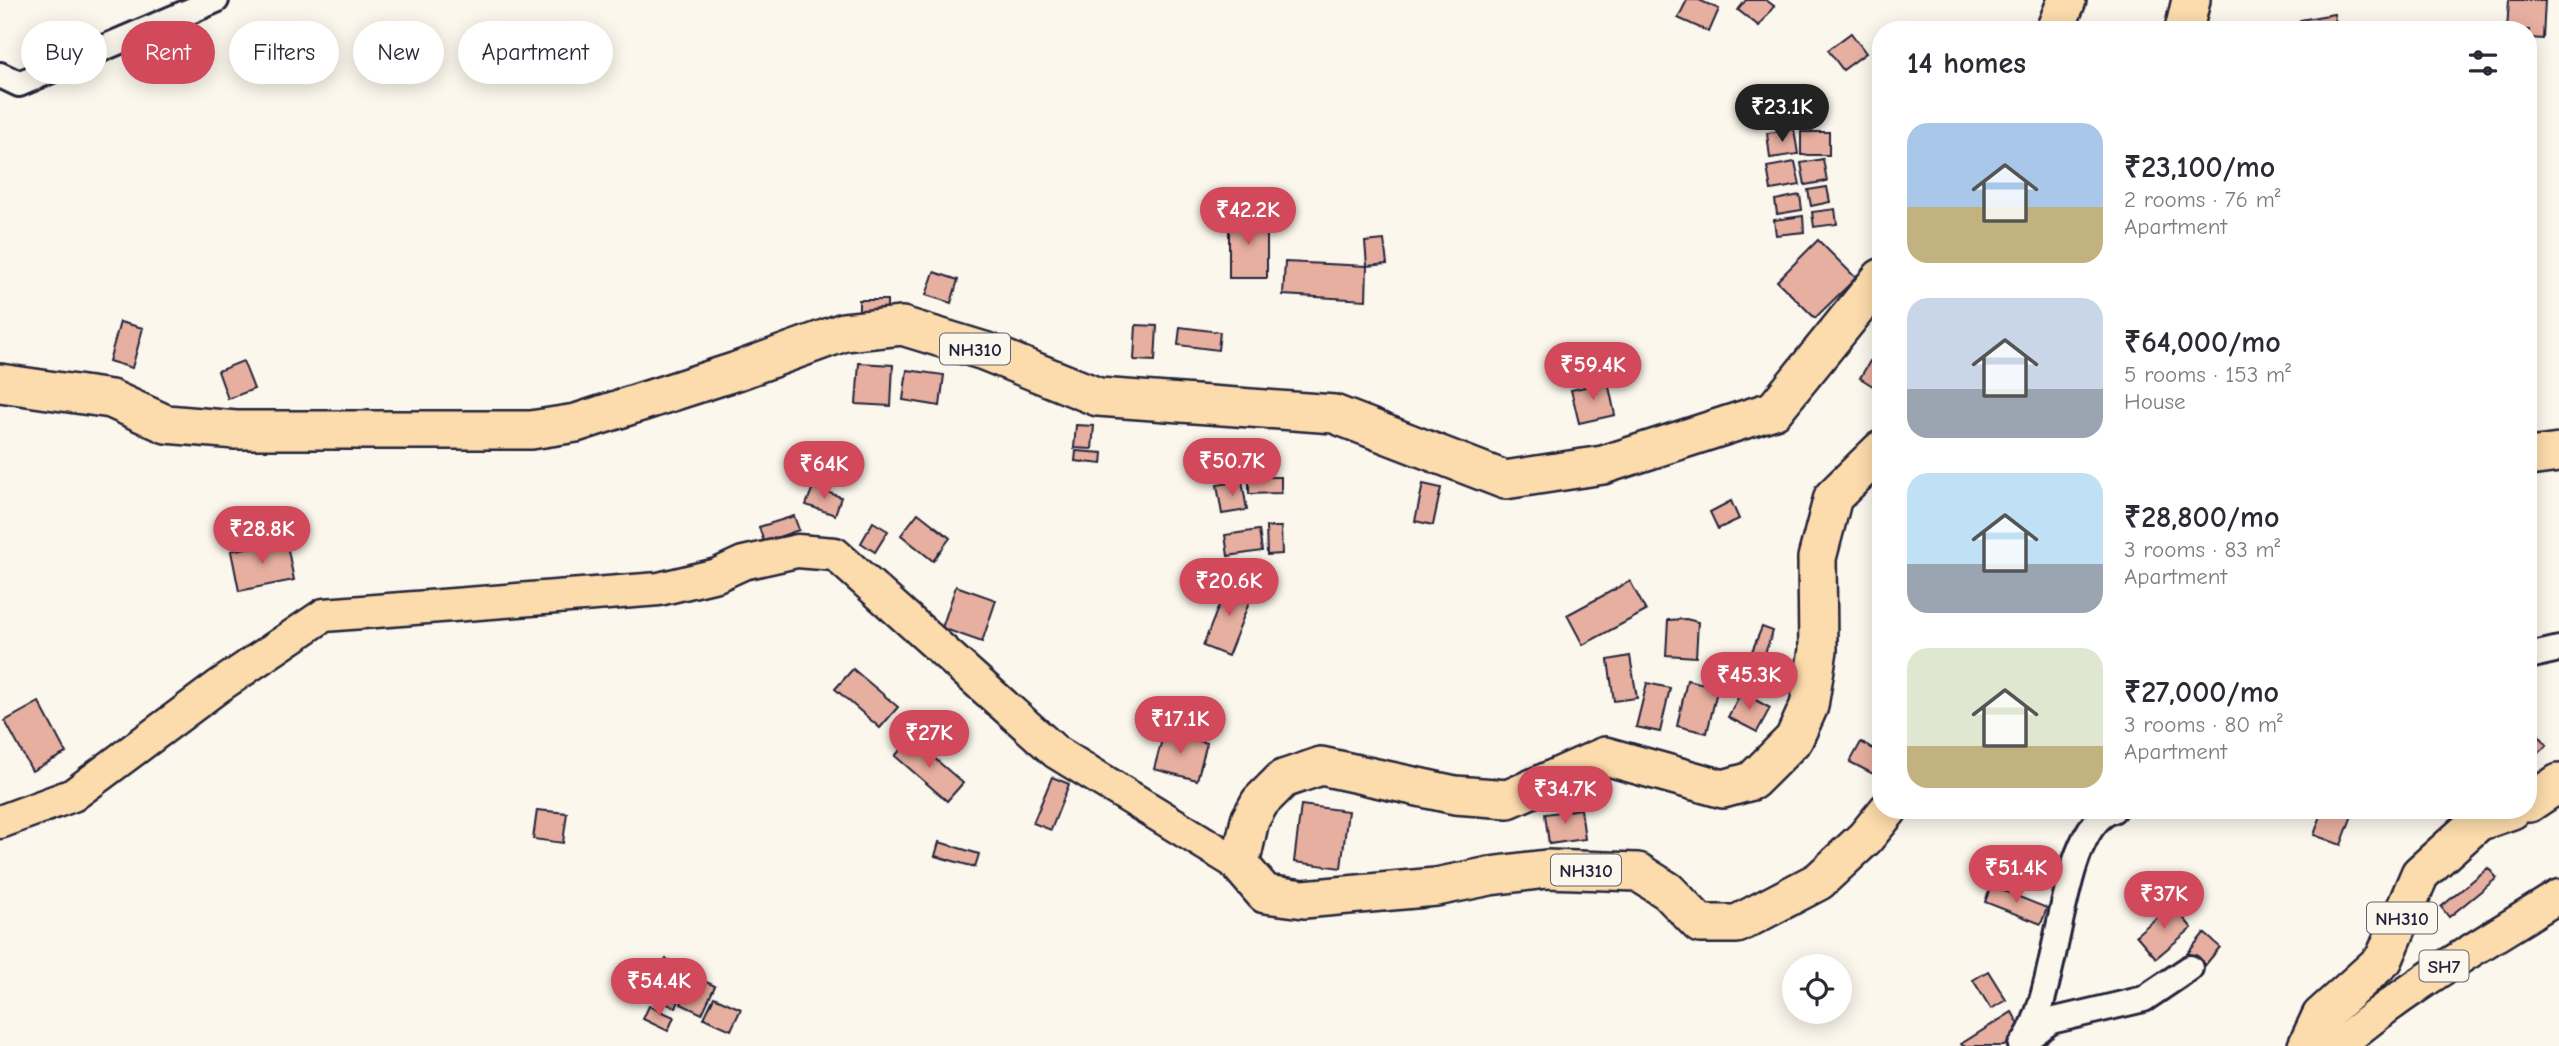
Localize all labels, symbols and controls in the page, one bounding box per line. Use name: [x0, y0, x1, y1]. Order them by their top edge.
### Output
chip: Buy: [21, 21, 107, 84]
chip: Rent: [121, 21, 215, 84]
chip: Filters: [229, 21, 339, 84]
chip: New: [353, 21, 444, 84]
chip: Apartment: [458, 21, 613, 84]
icon: filters: [2464, 44, 2502, 82]
text: 14 homes: [1907, 46, 2026, 81]
pin: ₹23.1K: [1725, 85, 1839, 144]
text: ₹23.1K: [1751, 93, 1813, 120]
text: ₹23,100/mo: [2124, 150, 2275, 185]
icon: home: [1963, 151, 2047, 235]
text: 2 rooms · 76 m²: [2124, 186, 2280, 213]
pin: ₹42.2K: [1191, 188, 1305, 247]
text: ₹42.2K: [1216, 196, 1280, 223]
text: Apartment: [2124, 213, 2227, 240]
text: ₹64,000/mo: [2124, 325, 2281, 360]
icon: home: [1963, 326, 2047, 410]
road number: NH310: [940, 334, 1010, 364]
pin: ₹59.4K: [1536, 342, 1650, 402]
text: ₹59.4K: [1560, 351, 1626, 378]
text: 5 rooms · 153 m²: [2124, 361, 2291, 388]
text: House: [2124, 388, 2186, 415]
pin: ₹50.7K: [1175, 438, 1289, 498]
pin: ₹64K: [783, 442, 865, 501]
text: ₹50.7K: [1199, 447, 1265, 474]
text: ₹64K: [800, 450, 848, 477]
text: ₹28,800/mo: [2124, 500, 2279, 535]
icon: home: [1963, 501, 2047, 585]
pin: ₹28.8K: [205, 506, 319, 566]
text: ₹28.8K: [229, 515, 295, 542]
text: 3 rooms · 83 m²: [2124, 536, 2280, 563]
pin: ₹20.6K: [1172, 558, 1286, 618]
text: Apartment: [2124, 563, 2227, 590]
text: ₹20.6K: [1196, 567, 1262, 594]
pin: ₹45.3K: [1692, 652, 1806, 712]
text: ₹45.3K: [1717, 661, 1781, 688]
text: ₹27,000/mo: [2124, 675, 2279, 710]
icon: home: [1963, 676, 2047, 760]
pin: ₹17.1K: [1123, 696, 1237, 756]
text: ₹17.1K: [1151, 705, 1209, 732]
pin: ₹27K: [888, 710, 970, 770]
text: 3 rooms · 80 m²: [2124, 711, 2283, 738]
text: ₹27K: [905, 719, 953, 746]
text: Apartment: [2124, 738, 2227, 765]
pin: ₹34.7K: [1508, 766, 1622, 826]
text: ₹34.7K: [1534, 775, 1596, 802]
pin: ₹51.4K: [1959, 846, 2073, 905]
text: ₹51.4K: [1985, 854, 2047, 881]
road number: NH310: [1551, 855, 1621, 886]
pin: ₹37K: [2123, 872, 2205, 931]
text: ₹37K: [2140, 880, 2188, 907]
road number: NH310: [2367, 902, 2437, 934]
road number: SH7: [2420, 950, 2468, 982]
map controls: [1782, 954, 1852, 1024]
button: locate: [1782, 954, 1852, 1024]
pin: ₹54.4K: [602, 958, 716, 1018]
text: ₹54.4K: [627, 967, 691, 994]

